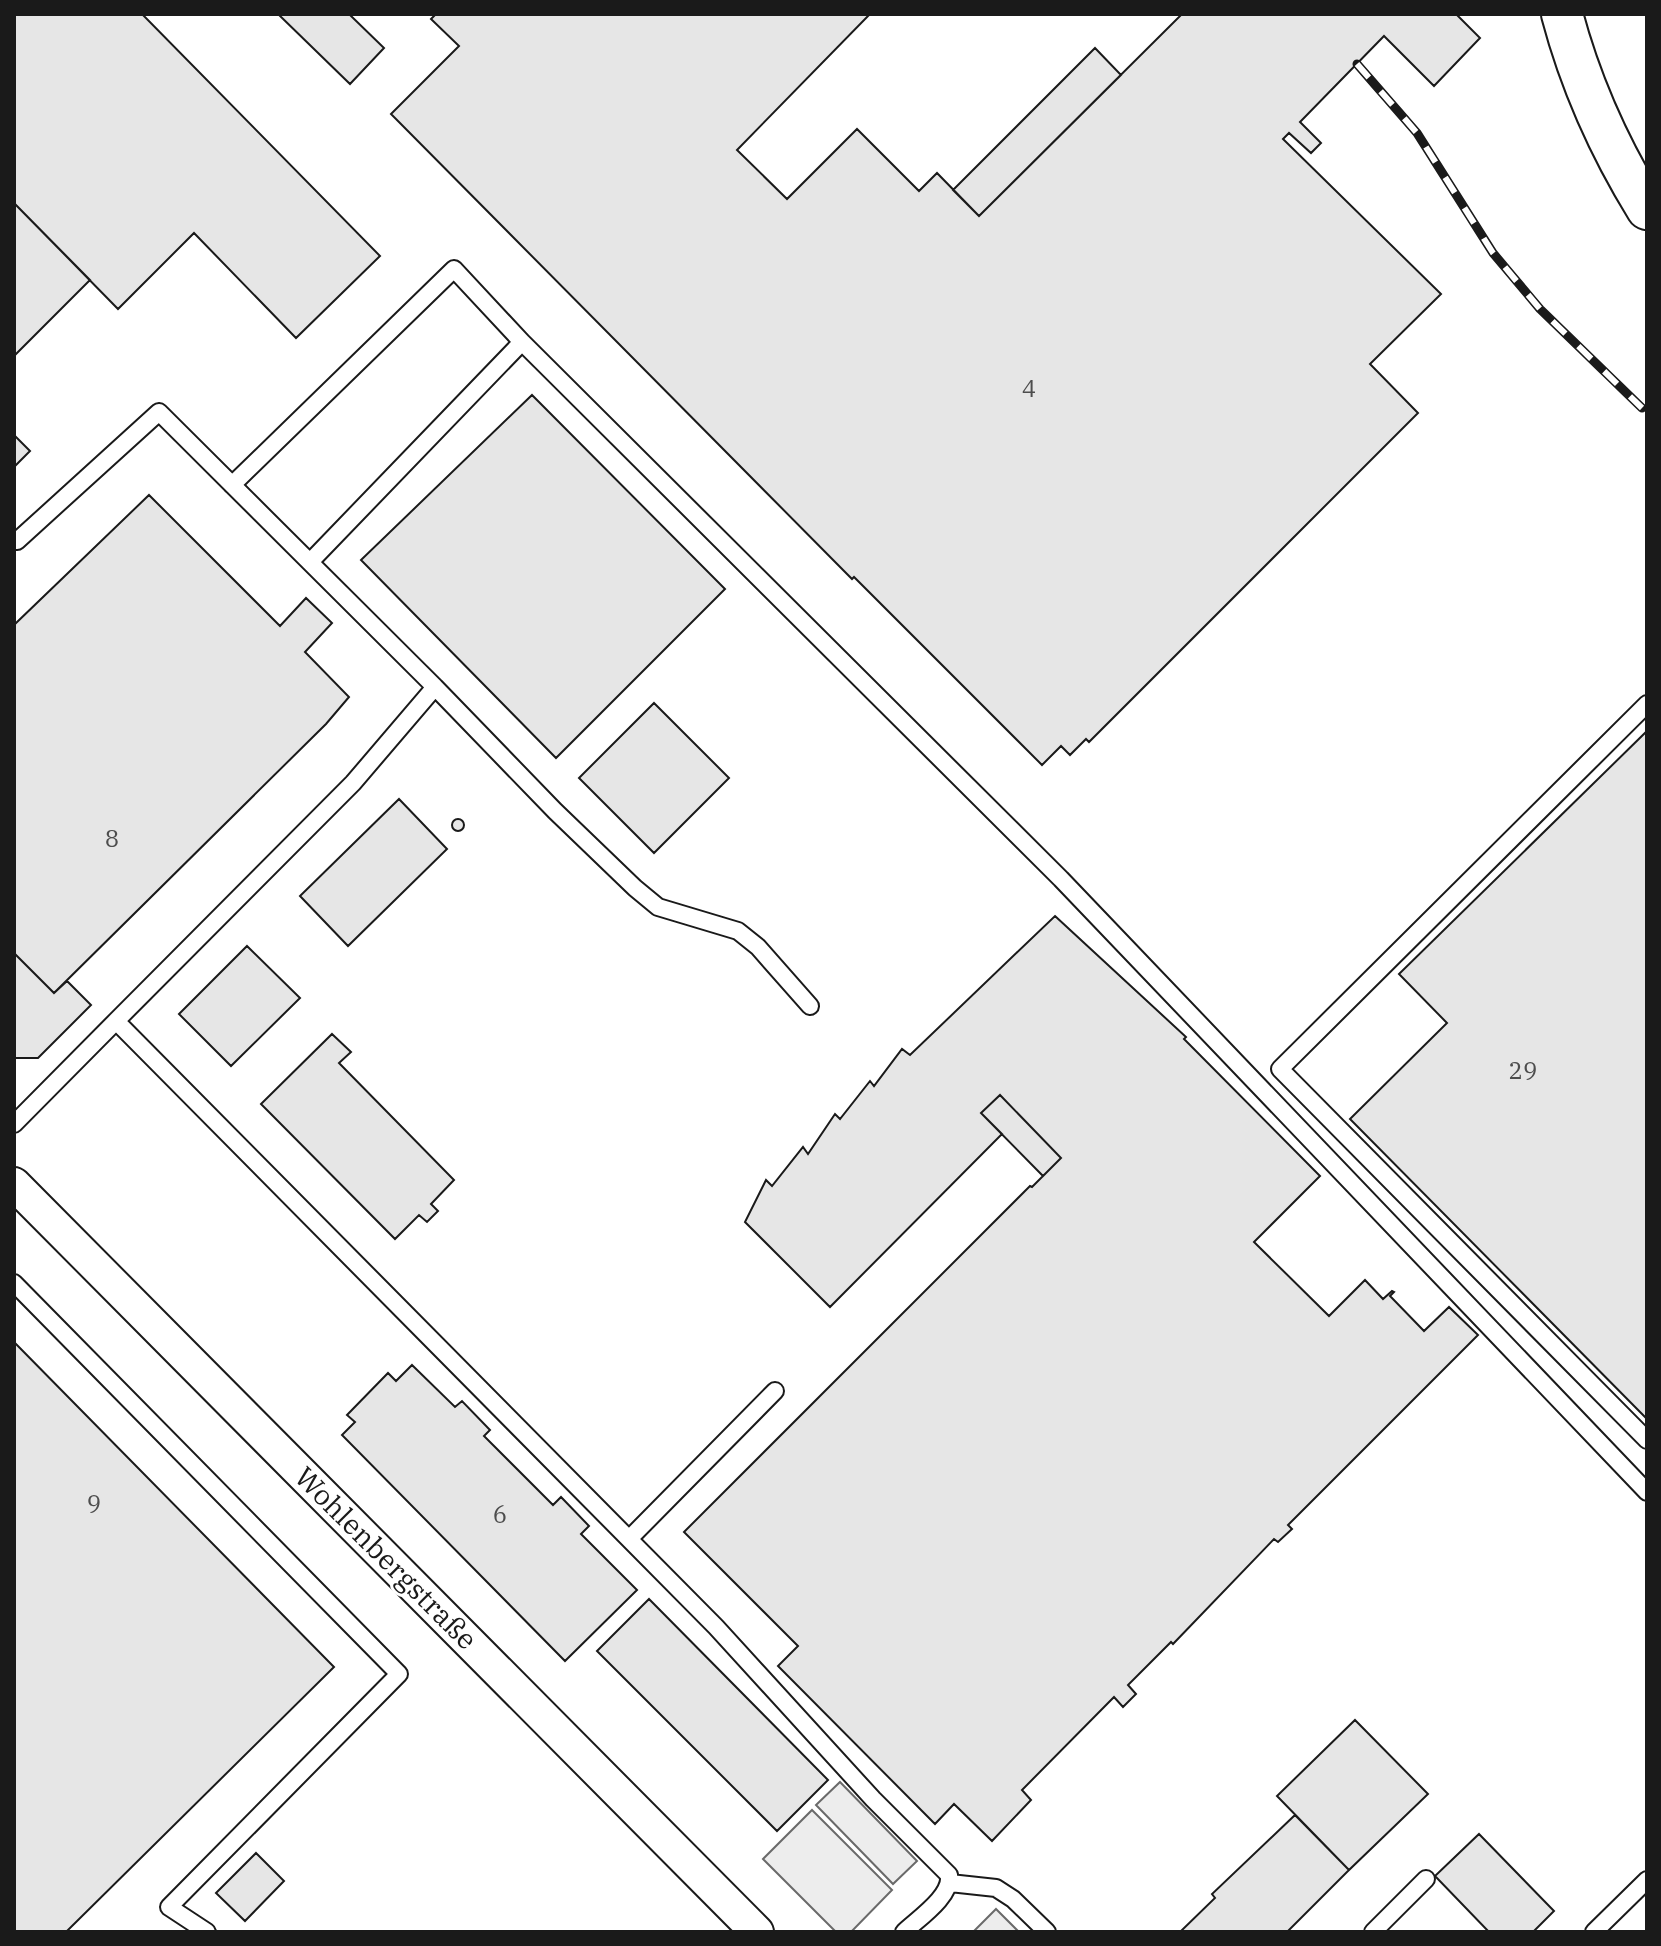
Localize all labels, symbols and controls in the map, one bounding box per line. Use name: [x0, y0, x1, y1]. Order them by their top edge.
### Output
house number: 4: [1022, 372, 1036, 404]
house number: 8: [105, 822, 119, 854]
house number: 29: [1509, 1054, 1537, 1086]
street label: Wohlenbergstraße: [287, 1458, 486, 1657]
house number: 9: [87, 1487, 101, 1519]
house number: 6: [493, 1498, 507, 1530]

